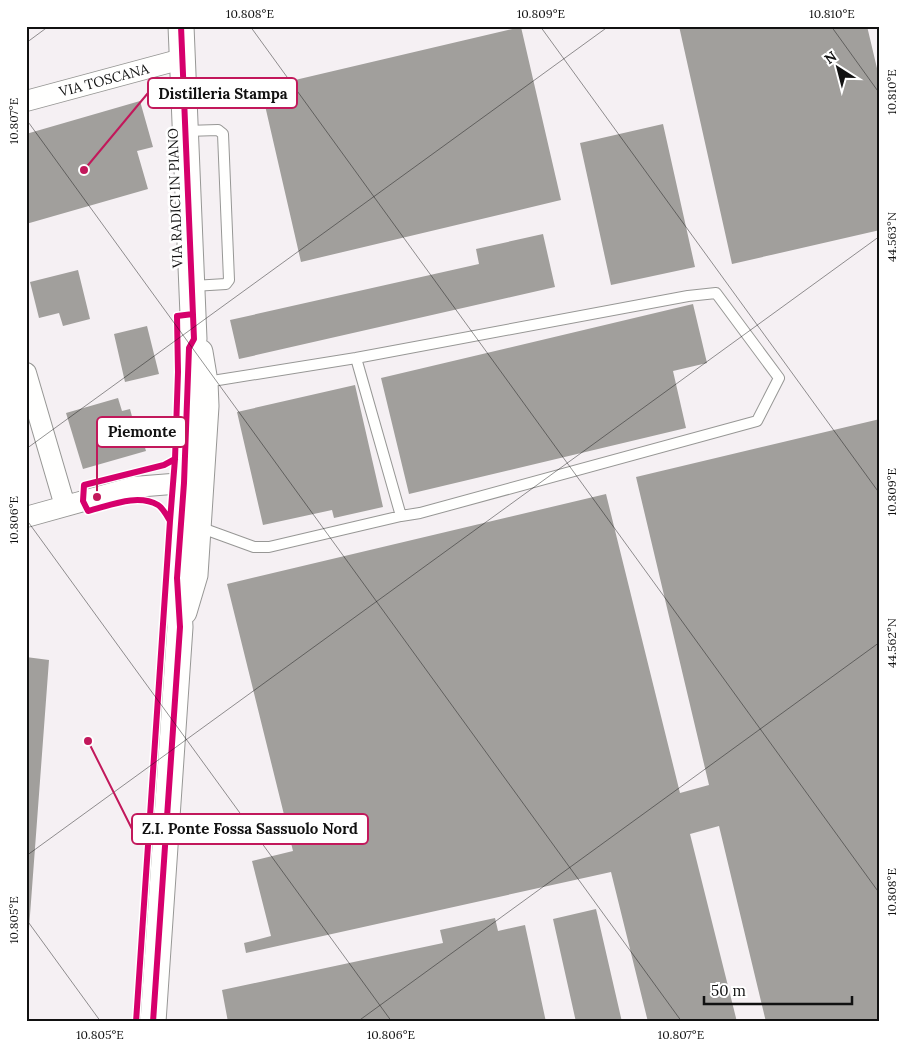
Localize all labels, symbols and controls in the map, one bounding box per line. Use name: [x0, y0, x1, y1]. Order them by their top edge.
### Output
text: 10.808°E: [226, 6, 274, 21]
text: 10.809°E: [517, 6, 565, 21]
text: 10.810°E: [809, 6, 855, 21]
north arrow: [814, 42, 864, 92]
text: N: [821, 47, 840, 68]
street label: VIA TOSCANA: [56, 59, 151, 101]
text: 10.810°E: [884, 69, 899, 115]
callout: Distilleria Stampa: [148, 78, 297, 108]
text: Distilleria Stampa: [158, 84, 288, 103]
text: 10.807°E: [6, 98, 21, 144]
street label: VIA RADICI IN PIANO: [164, 128, 186, 269]
text: 44.563°N: [884, 212, 899, 262]
callout: Piemonte: [97, 417, 186, 447]
text: Piemonte: [108, 422, 176, 441]
text: 10.809°E: [884, 468, 899, 516]
text: 10.806°E: [6, 496, 21, 544]
text: 44.562°N: [884, 618, 899, 668]
callout: Z.I. Ponte Fossa Sassuolo Nord: [132, 814, 368, 844]
text: Z.I. Ponte Fossa Sassuolo Nord: [142, 819, 358, 838]
text: 10.808°E: [884, 868, 899, 916]
text: 10.805°E: [6, 896, 21, 944]
scale bar: [704, 973, 851, 1005]
text: 50 m: [711, 981, 746, 1000]
text: 10.805°E: [76, 1027, 124, 1042]
text: 10.806°E: [367, 1027, 415, 1042]
text: 10.807°E: [658, 1027, 704, 1042]

